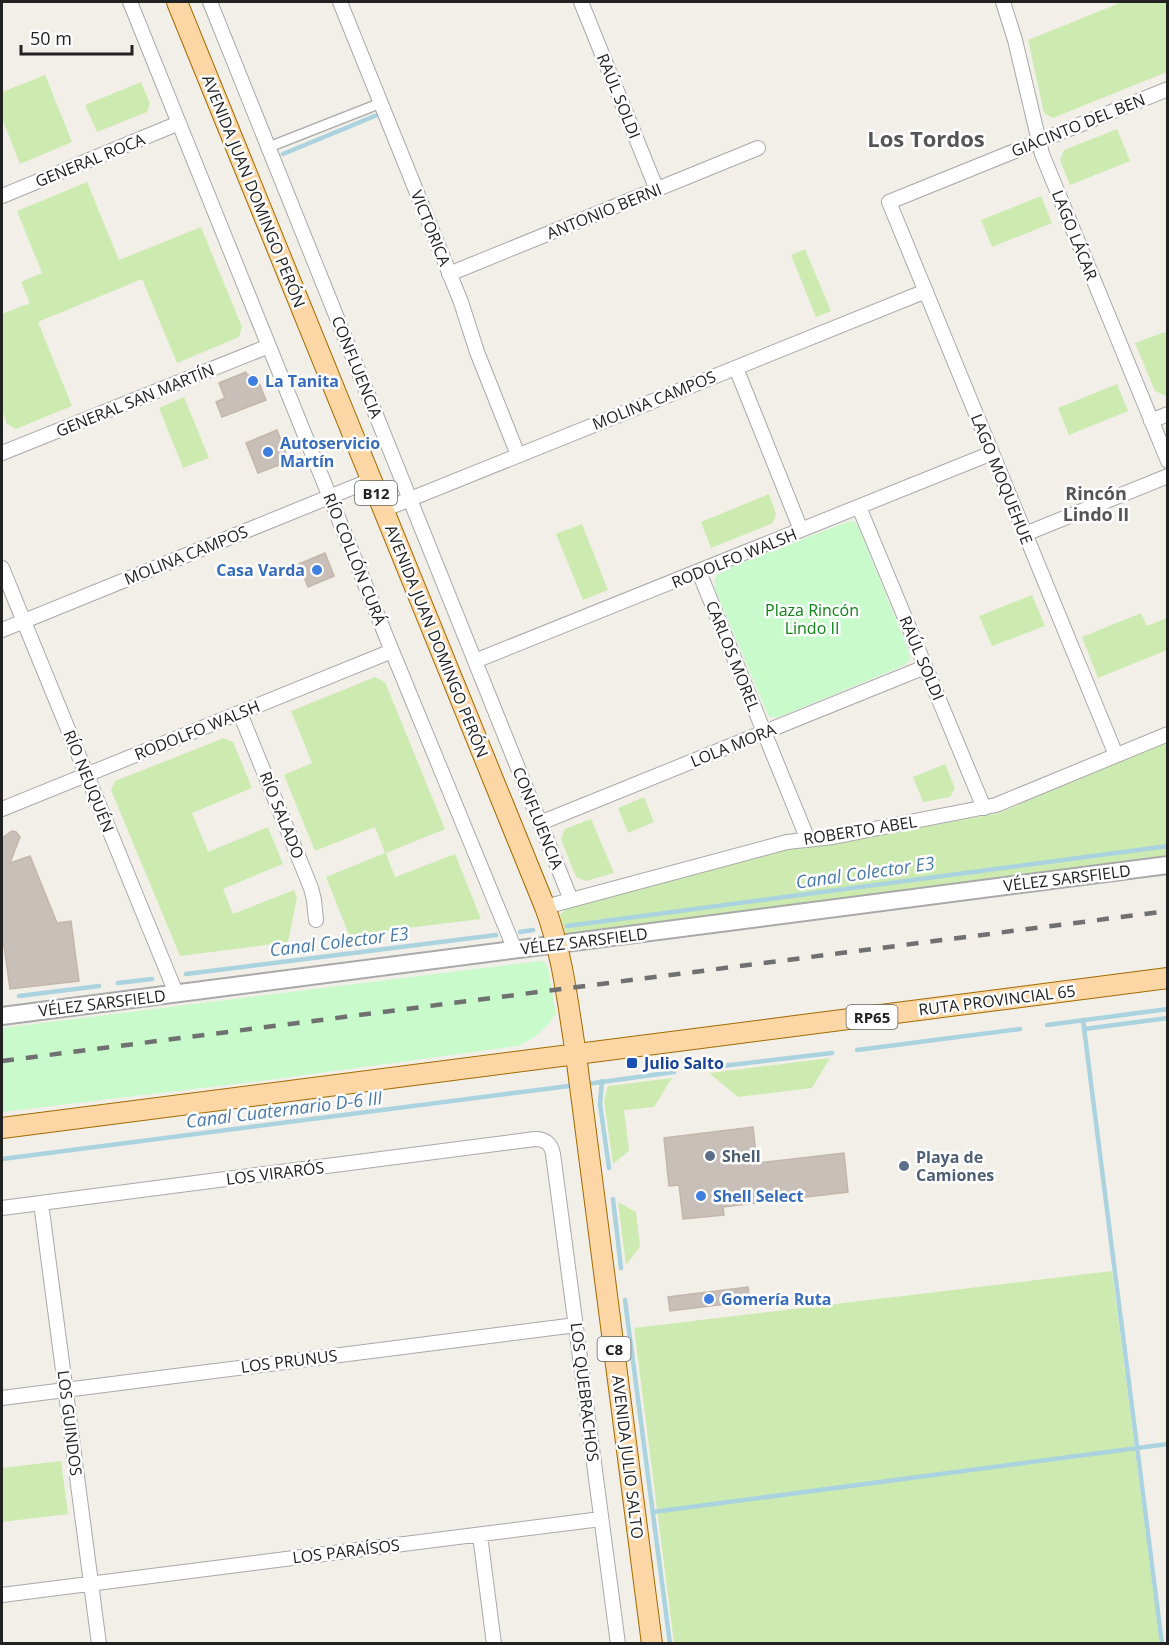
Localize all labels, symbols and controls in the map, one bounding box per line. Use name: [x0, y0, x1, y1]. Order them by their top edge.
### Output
scale bar: [21, 18, 132, 56]
text: 50 m: [30, 26, 72, 50]
street label: RAÚL SOLDI: [592, 50, 646, 142]
street label: AVENIDA JUAN DOMINGO PERÓN: [197, 71, 311, 311]
street label: GIACINTO DEL BEN: [1008, 88, 1148, 162]
district label: Los Tordos: [867, 123, 985, 153]
street label: GENERAL ROCA: [32, 128, 149, 192]
street label: ANTONIO BERNI: [543, 178, 665, 244]
street label: VICTORICA: [406, 187, 456, 270]
street label: LAGO LÁCAR: [1047, 187, 1103, 283]
street label: CONFLUENCIA: [326, 313, 388, 422]
street label: GENERAL SAN MARTÍN: [53, 358, 217, 442]
street label: MOLINA CAMPOS: [589, 365, 719, 435]
place label: La Tanita: [265, 370, 339, 392]
marker: La Tanita: [246, 374, 260, 388]
street label: LAGO MOQUEHUE: [966, 410, 1038, 548]
place label: Autoservicio Martín: [280, 432, 380, 472]
marker: Autoservicio Martín: [261, 445, 275, 459]
road number: B12: [355, 481, 397, 505]
district label: Rincón Lindo II: [1063, 481, 1129, 526]
street label: RÍO COLLÓN CURÁ: [318, 490, 392, 629]
street label: MOLINA CAMPOS: [121, 520, 251, 590]
street label: AVENIDA JUAN DOMINGO PERÓN: [380, 521, 494, 761]
street label: RODOLFO WALSH: [668, 523, 800, 593]
place label: Casa Varda: [216, 559, 305, 581]
marker: Casa Varda: [310, 563, 324, 577]
street label: CARLOS MOREL: [701, 597, 765, 715]
park label: Plaza Rincón Lindo II: [765, 599, 859, 639]
street label: RAÚL SOLDI: [894, 612, 950, 704]
street label: RODOLFO WALSH: [131, 695, 263, 765]
street label: LOLA MORA: [687, 718, 780, 772]
street label: RÍO NEUQUÉN: [58, 727, 120, 835]
street label: CONFLUENCIA: [507, 764, 569, 873]
street label: RÍO SALADO: [255, 768, 309, 862]
street label: ROBERTO ABEL: [802, 810, 918, 850]
water label: Canal Colector E3: [794, 850, 936, 894]
street label: VÉLEZ SARSFIELD: [1002, 859, 1132, 897]
water label: Canal Colector E3: [268, 921, 410, 961]
street label: VÉLEZ SARSFIELD: [519, 922, 649, 960]
street label: RUTA PROVINCIAL 65: [917, 979, 1077, 1021]
street label: VÉLEZ SARSFIELD: [37, 984, 167, 1022]
road number: RP65: [846, 1005, 898, 1029]
place label: Julio Salto: [642, 1052, 724, 1074]
marker: Julio Salto: [625, 1056, 639, 1070]
water label: Canal Cuaternario D-6 III: [184, 1085, 384, 1133]
place label: Shell: [722, 1145, 761, 1167]
place label: Playa de Camiones: [916, 1146, 994, 1186]
marker: Shell: [703, 1149, 717, 1163]
street label: LOS VIRARÓS: [225, 1156, 326, 1190]
marker: Playa de Camiones: [897, 1159, 911, 1173]
place label: Shell Select: [713, 1185, 804, 1207]
marker: Shell Select: [694, 1189, 708, 1203]
place label: Gomería Ruta: [721, 1288, 831, 1310]
marker: Gomería Ruta: [702, 1292, 716, 1306]
street label: LOS QUEBRACHOS: [566, 1321, 604, 1463]
road number: C8: [598, 1337, 630, 1361]
street label: LOS PRUNUS: [239, 1344, 339, 1378]
street label: LOS GUINDOS: [53, 1369, 87, 1477]
street label: AVENIDA JULIO SALTO: [607, 1374, 649, 1540]
street label: LOS PARAÍSOS: [291, 1533, 401, 1568]

